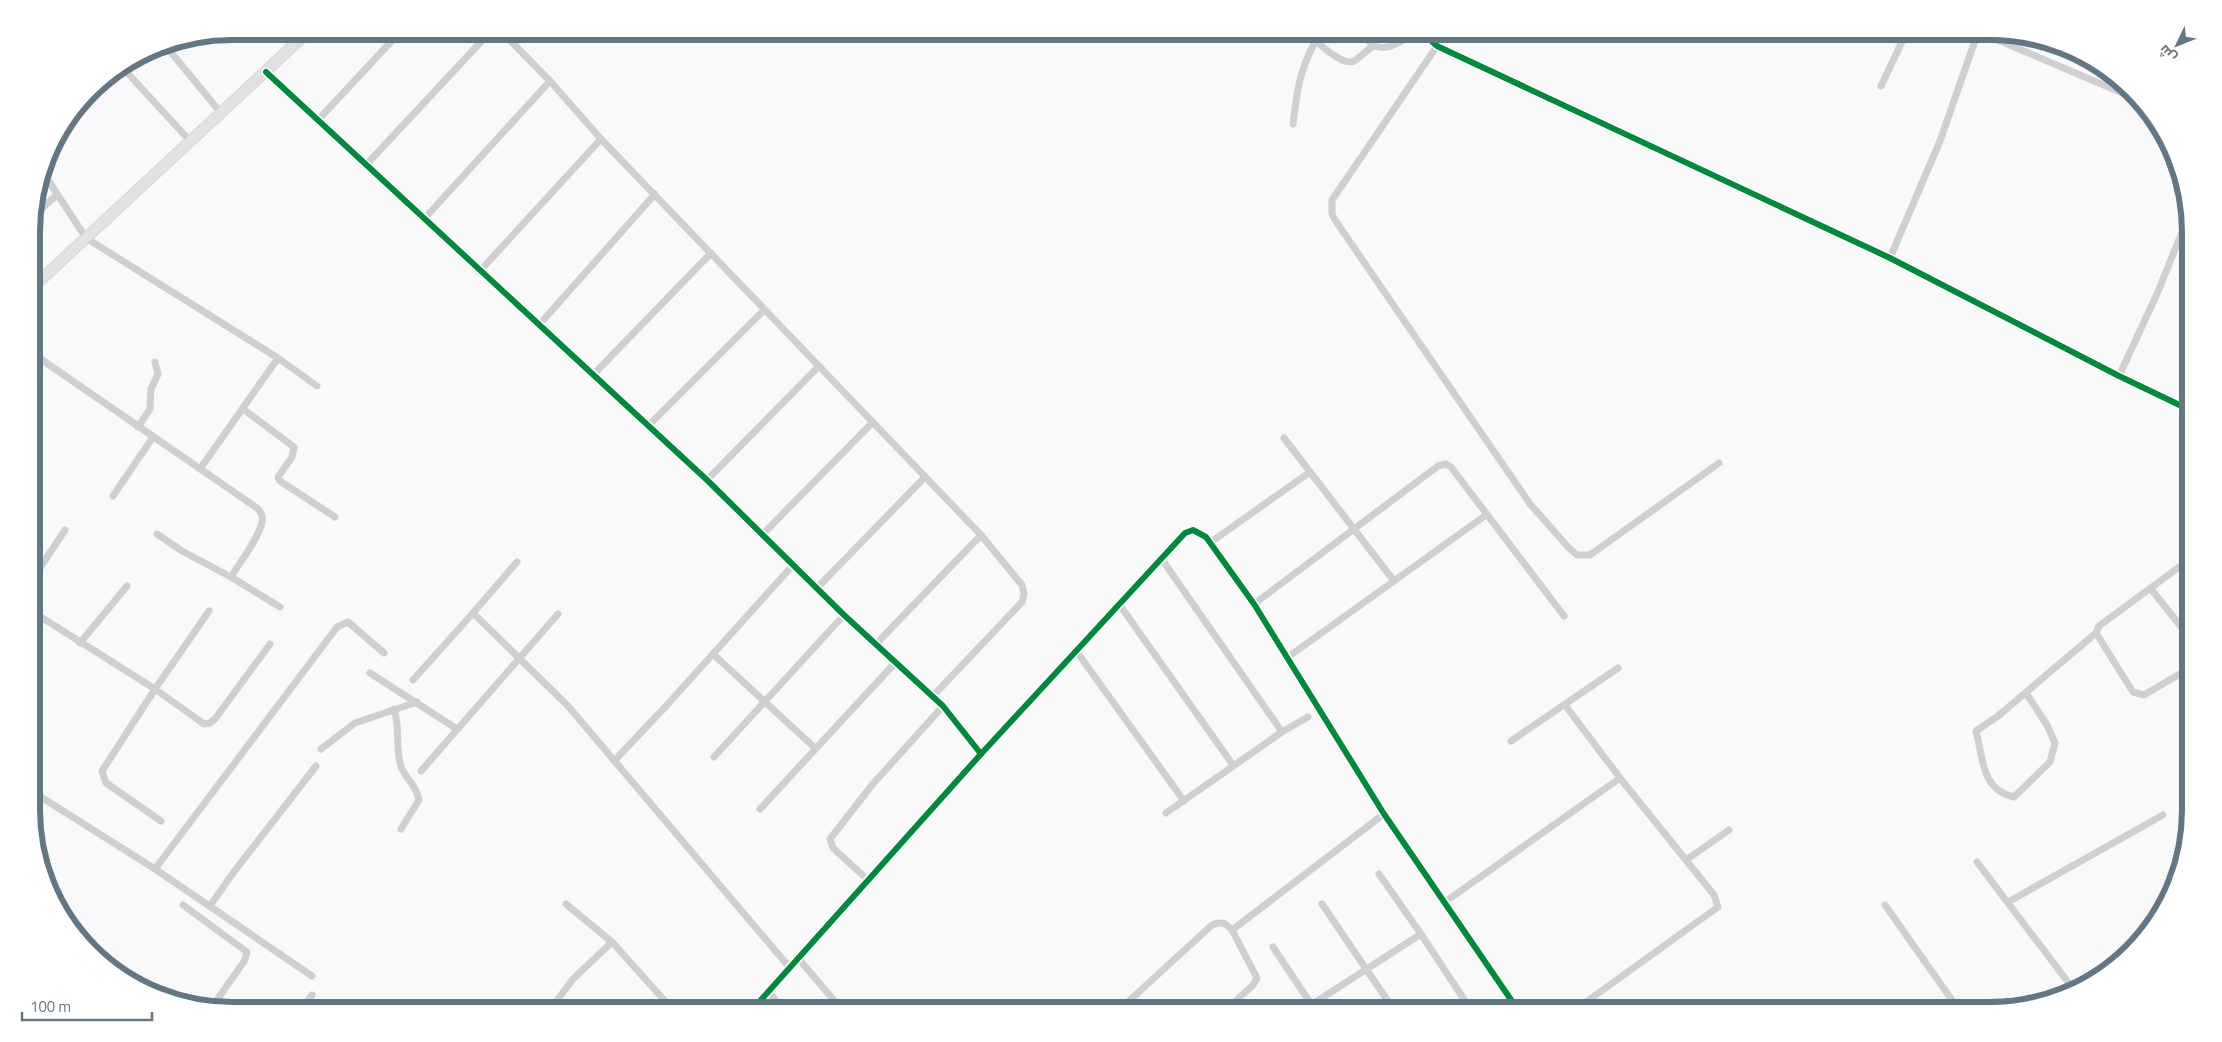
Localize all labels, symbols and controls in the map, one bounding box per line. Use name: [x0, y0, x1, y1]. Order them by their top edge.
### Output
north arrow: [2152, 20, 2202, 70]
text: ش: [2153, 40, 2181, 68]
scale bar: [22, 990, 152, 1022]
text: 100 m: [30, 995, 71, 1018]

